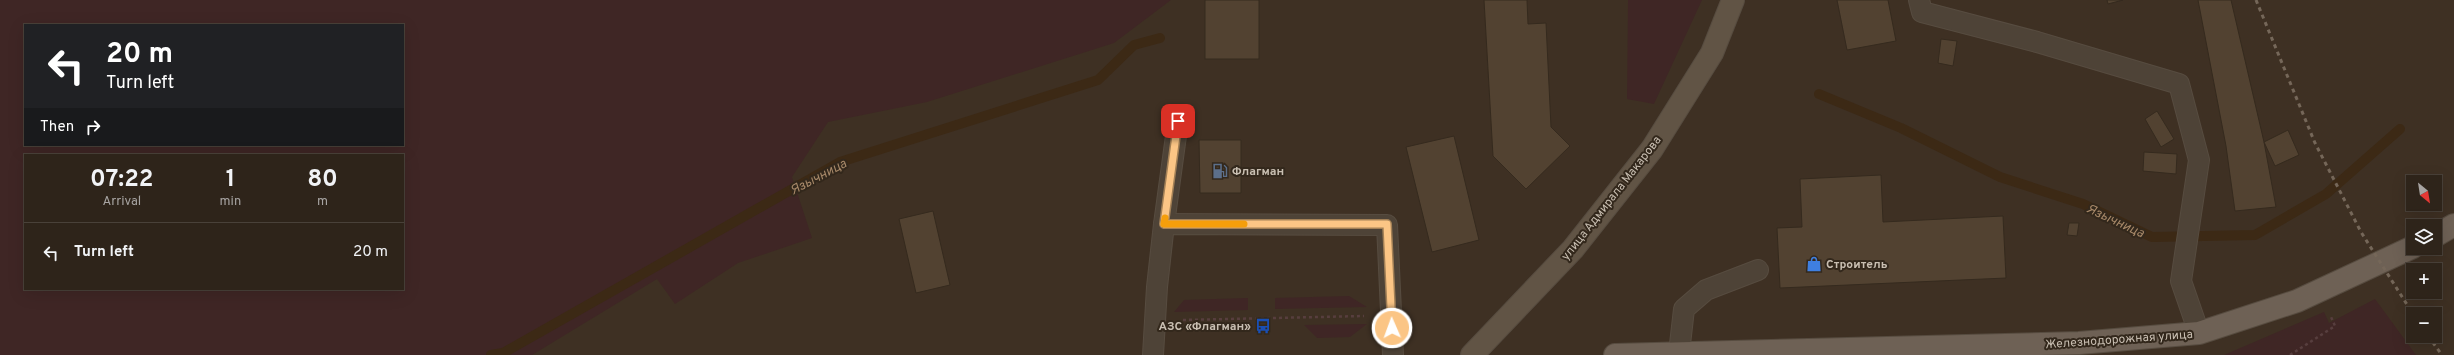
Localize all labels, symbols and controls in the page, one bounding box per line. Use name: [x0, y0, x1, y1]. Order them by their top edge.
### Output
text: 20 m: [106, 37, 173, 73]
icon: left: [40, 40, 92, 92]
text: Turn left: [106, 72, 174, 95]
pin: [1161, 104, 1195, 138]
icon: arrive: [1167, 110, 1189, 132]
icon: right: [82, 116, 104, 138]
text: Then: [40, 118, 74, 137]
street label: улица Адмирала Макарова: [1558, 133, 1665, 264]
water label: Язычница: [788, 156, 850, 199]
fuel station icon: Флагман: [1211, 162, 1229, 180]
place label: Флагман: [1232, 164, 1284, 180]
text: 07:22: [90, 165, 154, 195]
text: 1: [226, 165, 235, 195]
text: 80: [307, 165, 338, 195]
north arrow: [2406, 175, 2442, 211]
map controls: [2406, 175, 2442, 343]
text: Arrival: [102, 194, 141, 210]
text: min: [220, 194, 241, 210]
text: m: [317, 194, 328, 210]
water label: Язычница: [2084, 202, 2147, 242]
button: layers: [2406, 219, 2442, 255]
icon: left: [40, 242, 62, 264]
text: Turn left: [74, 243, 134, 262]
text: 20 m: [353, 243, 388, 262]
shop icon: Строитель: [1805, 255, 1823, 273]
place label: Строитель: [1826, 257, 1888, 273]
button: +: [2406, 263, 2442, 299]
position arrow: [1371, 307, 1413, 349]
button: −: [2406, 307, 2442, 343]
bus stop icon: АЗС «Флагман»: [1254, 317, 1272, 335]
place label: АЗС «Флагман»: [1159, 319, 1251, 335]
street label: Железнодорожная улица: [2045, 327, 2193, 353]

